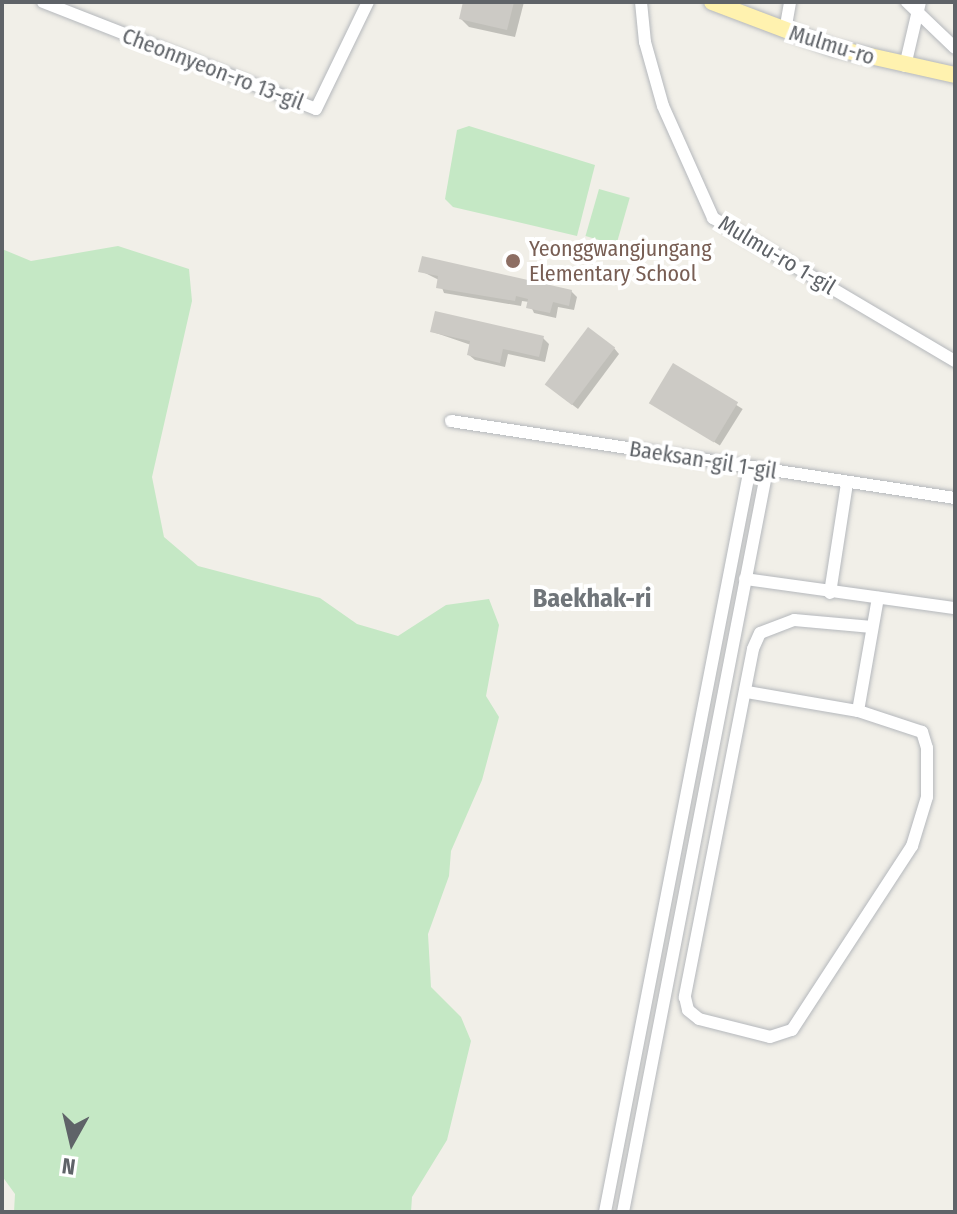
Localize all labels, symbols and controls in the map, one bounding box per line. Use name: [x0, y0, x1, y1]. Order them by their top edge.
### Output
street label: Mulmu-ro: [786, 19, 878, 71]
street label: Cheonnyeon-ro 13-gil: [119, 22, 307, 116]
street label: Mulmu-ro 1-gil: [714, 210, 840, 300]
place label: Yeonggwangjungang Elementary School: [529, 235, 711, 286]
marker: Yeonggwangjungang Elementary School: [504, 252, 522, 270]
street label: Baeksan-gil 1-gil: [627, 435, 779, 485]
district label: Baekhak-ri: [533, 583, 651, 615]
north arrow: [32, 1102, 112, 1182]
text: N: [60, 1152, 77, 1181]

